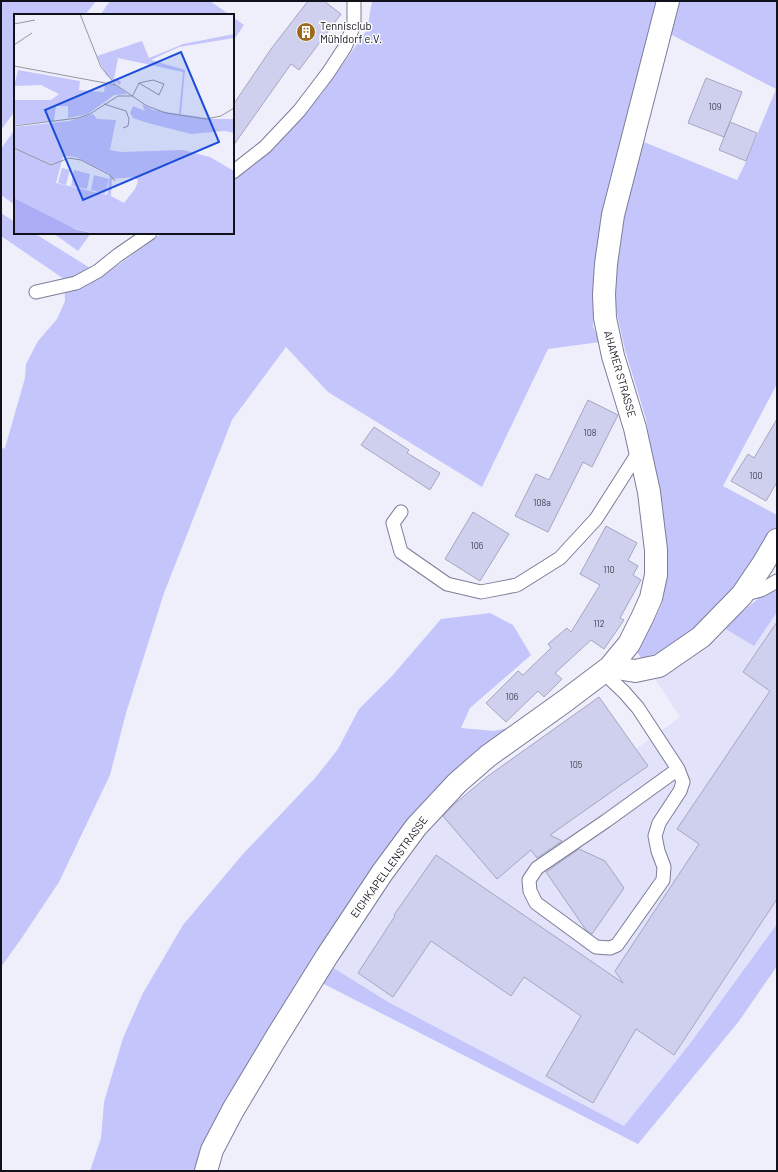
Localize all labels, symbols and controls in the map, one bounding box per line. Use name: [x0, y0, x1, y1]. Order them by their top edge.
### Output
inset map: [14, 14, 234, 234]
place label: Tennisclub Mühldorf e.V.: [320, 19, 382, 45]
building icon: Tennisclub Mühldorf e.V.: [295, 21, 317, 43]
house number: 109: [709, 101, 722, 112]
street label: AHAMER STRASSE: [602, 329, 639, 419]
house number: 108: [584, 427, 597, 438]
house number: 100: [749, 470, 763, 481]
house number: 108a: [533, 497, 551, 508]
house number: 106: [471, 540, 484, 551]
house number: 110: [603, 564, 615, 575]
house number: 112: [593, 618, 605, 629]
house number: 106: [506, 691, 519, 702]
house number: 105: [570, 759, 583, 770]
street label: EICHKAPELLENSTRASSE: [347, 813, 430, 920]

